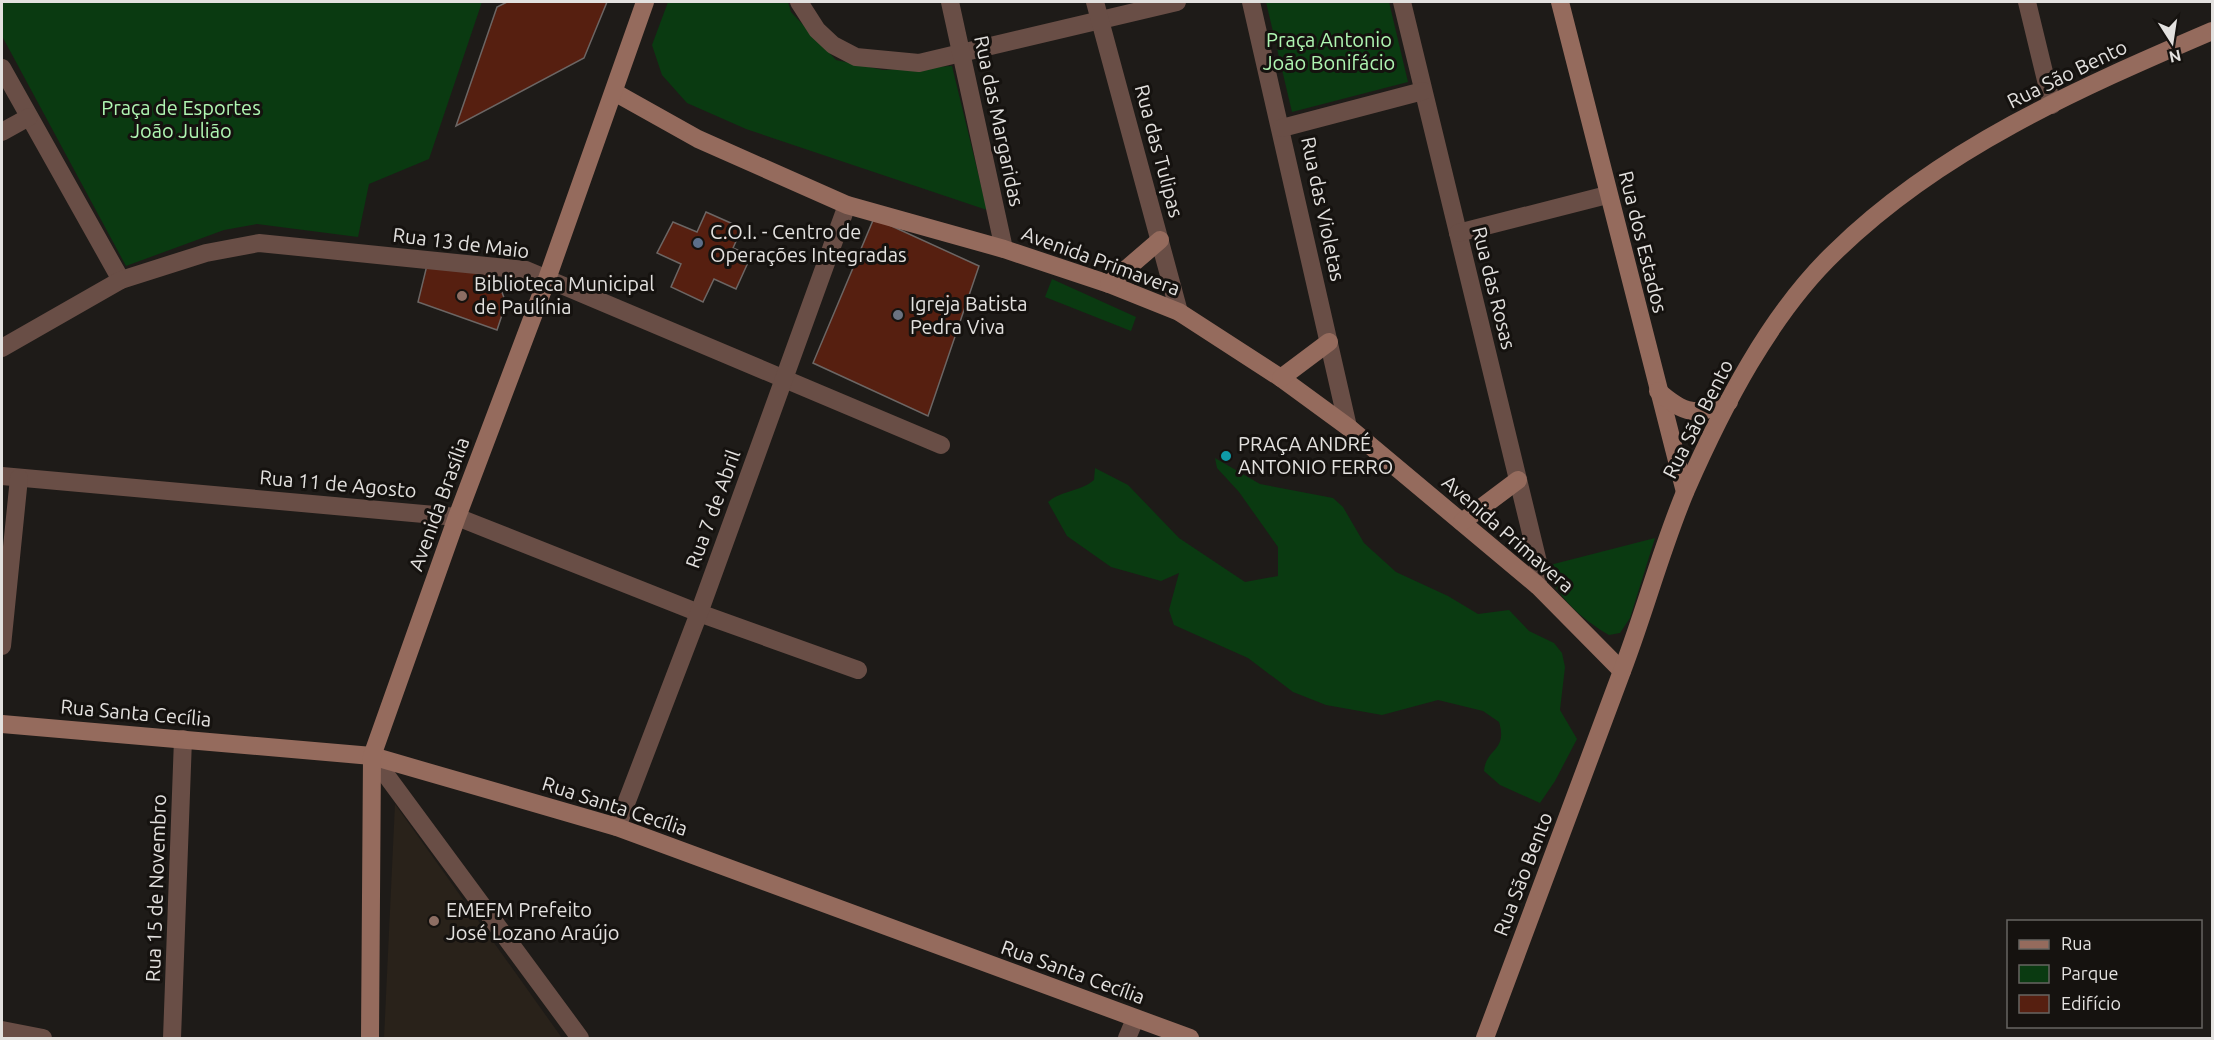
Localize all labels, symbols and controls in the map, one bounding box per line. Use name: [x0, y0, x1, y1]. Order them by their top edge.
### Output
north arrow: [2142, 12, 2202, 72]
park label: Praça Antonio João Bonifácio: [1263, 28, 1395, 74]
street label: Rua das Margaridas: [970, 33, 1029, 208]
street label: Rua São Bento: [2003, 35, 2130, 112]
text: N: [2167, 47, 2183, 67]
street label: Rua das Tulipas: [1131, 82, 1188, 220]
park label: Praça de Esportes João Julião: [101, 96, 261, 142]
street label: Rua das Violetas: [1297, 135, 1350, 283]
street label: Rua dos Estados: [1615, 169, 1672, 315]
place label: C.O.I. - Centro de Operações Integradas: [710, 220, 907, 266]
street label: Avenida Primavera: [1019, 221, 1184, 300]
street label: Rua 13 de Maio: [391, 223, 531, 262]
street label: Rua das Rosas: [1468, 224, 1521, 352]
marker: C.O.I. - Centro de Operações Integradas: [691, 236, 705, 250]
place label: Biblioteca Municipal de Paulínia: [474, 272, 654, 318]
marker: Biblioteca Municipal de Paulínia: [455, 289, 469, 303]
place label: Igreja Batista Pedra Viva: [910, 292, 1027, 338]
marker: Igreja Batista Pedra Viva: [891, 308, 905, 322]
street label: Rua São Bento: [1658, 355, 1737, 482]
place label: PRAÇA ANDRÉ ANTONIO FERRO: [1238, 432, 1393, 478]
street label: Avenida Brasília: [404, 434, 473, 574]
street label: Rua 7 de Abril: [680, 446, 745, 571]
marker: PRAÇA ANDRÉ ANTONIO FERRO: [1219, 449, 1233, 463]
street label: Rua 11 de Agosto: [259, 465, 418, 502]
street label: Avenida Primavera: [1438, 470, 1579, 597]
street label: Rua Santa Cecília: [60, 694, 212, 731]
street label: Rua Santa Cecília: [540, 771, 691, 840]
street label: Rua 15 de Novembro: [141, 794, 170, 982]
street label: Rua São Bento: [1488, 809, 1557, 939]
place label: EMEFM Prefeito José Lozano Araújo: [446, 898, 620, 944]
marker: EMEFM Prefeito José Lozano Araújo: [427, 914, 441, 928]
legend: [2007, 920, 2202, 1028]
text: Rua: [2061, 933, 2092, 953]
street label: Rua Santa Cecília: [998, 935, 1148, 1008]
text: Parque: [2061, 963, 2118, 983]
text: Edifício: [2061, 993, 2121, 1013]

